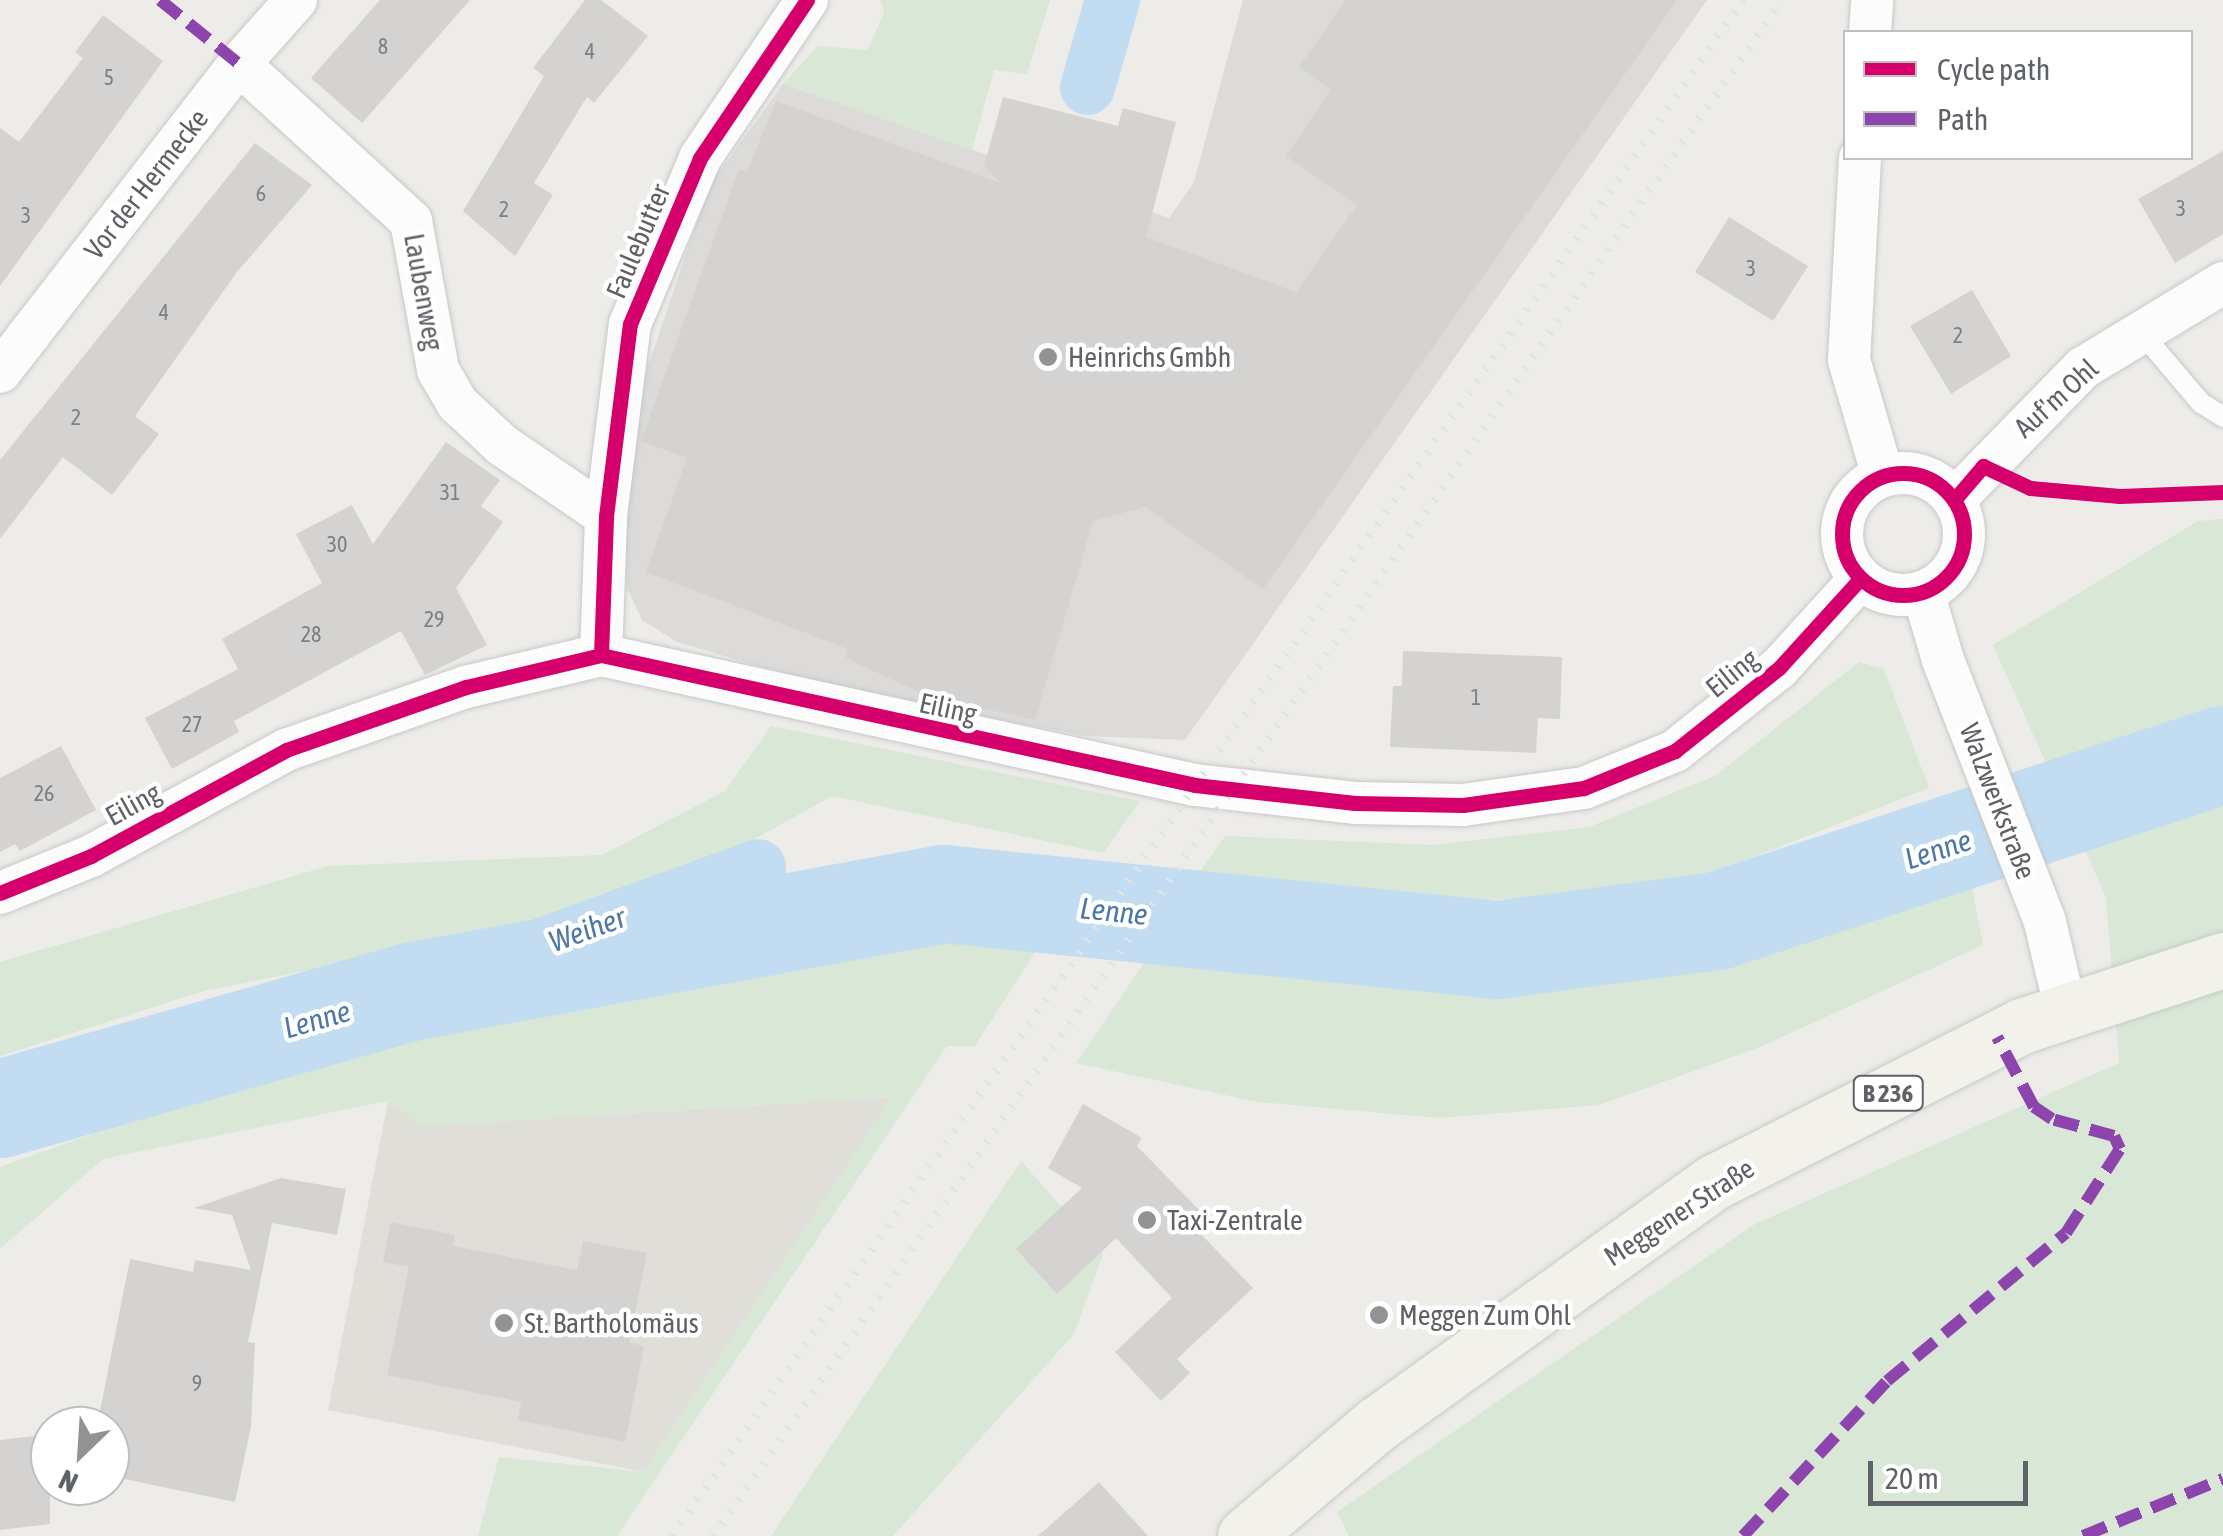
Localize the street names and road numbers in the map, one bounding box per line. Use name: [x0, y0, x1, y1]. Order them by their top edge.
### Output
street label: Vor der Hermecke: [77, 102, 215, 266]
street label: Faulebutter: [599, 179, 677, 303]
street label: Laubenweg: [397, 231, 451, 353]
street label: Auf'm Ohl: [2007, 352, 2105, 444]
street label: Eiling: [1699, 642, 1765, 704]
street label: Eiling: [916, 686, 980, 730]
street label: Walzwerkstraße: [1953, 718, 2043, 884]
street label: Eiling: [100, 775, 166, 833]
road number: B 236: [1850, 1073, 1926, 1113]
street label: Meggener Straße: [1598, 1151, 1760, 1273]

